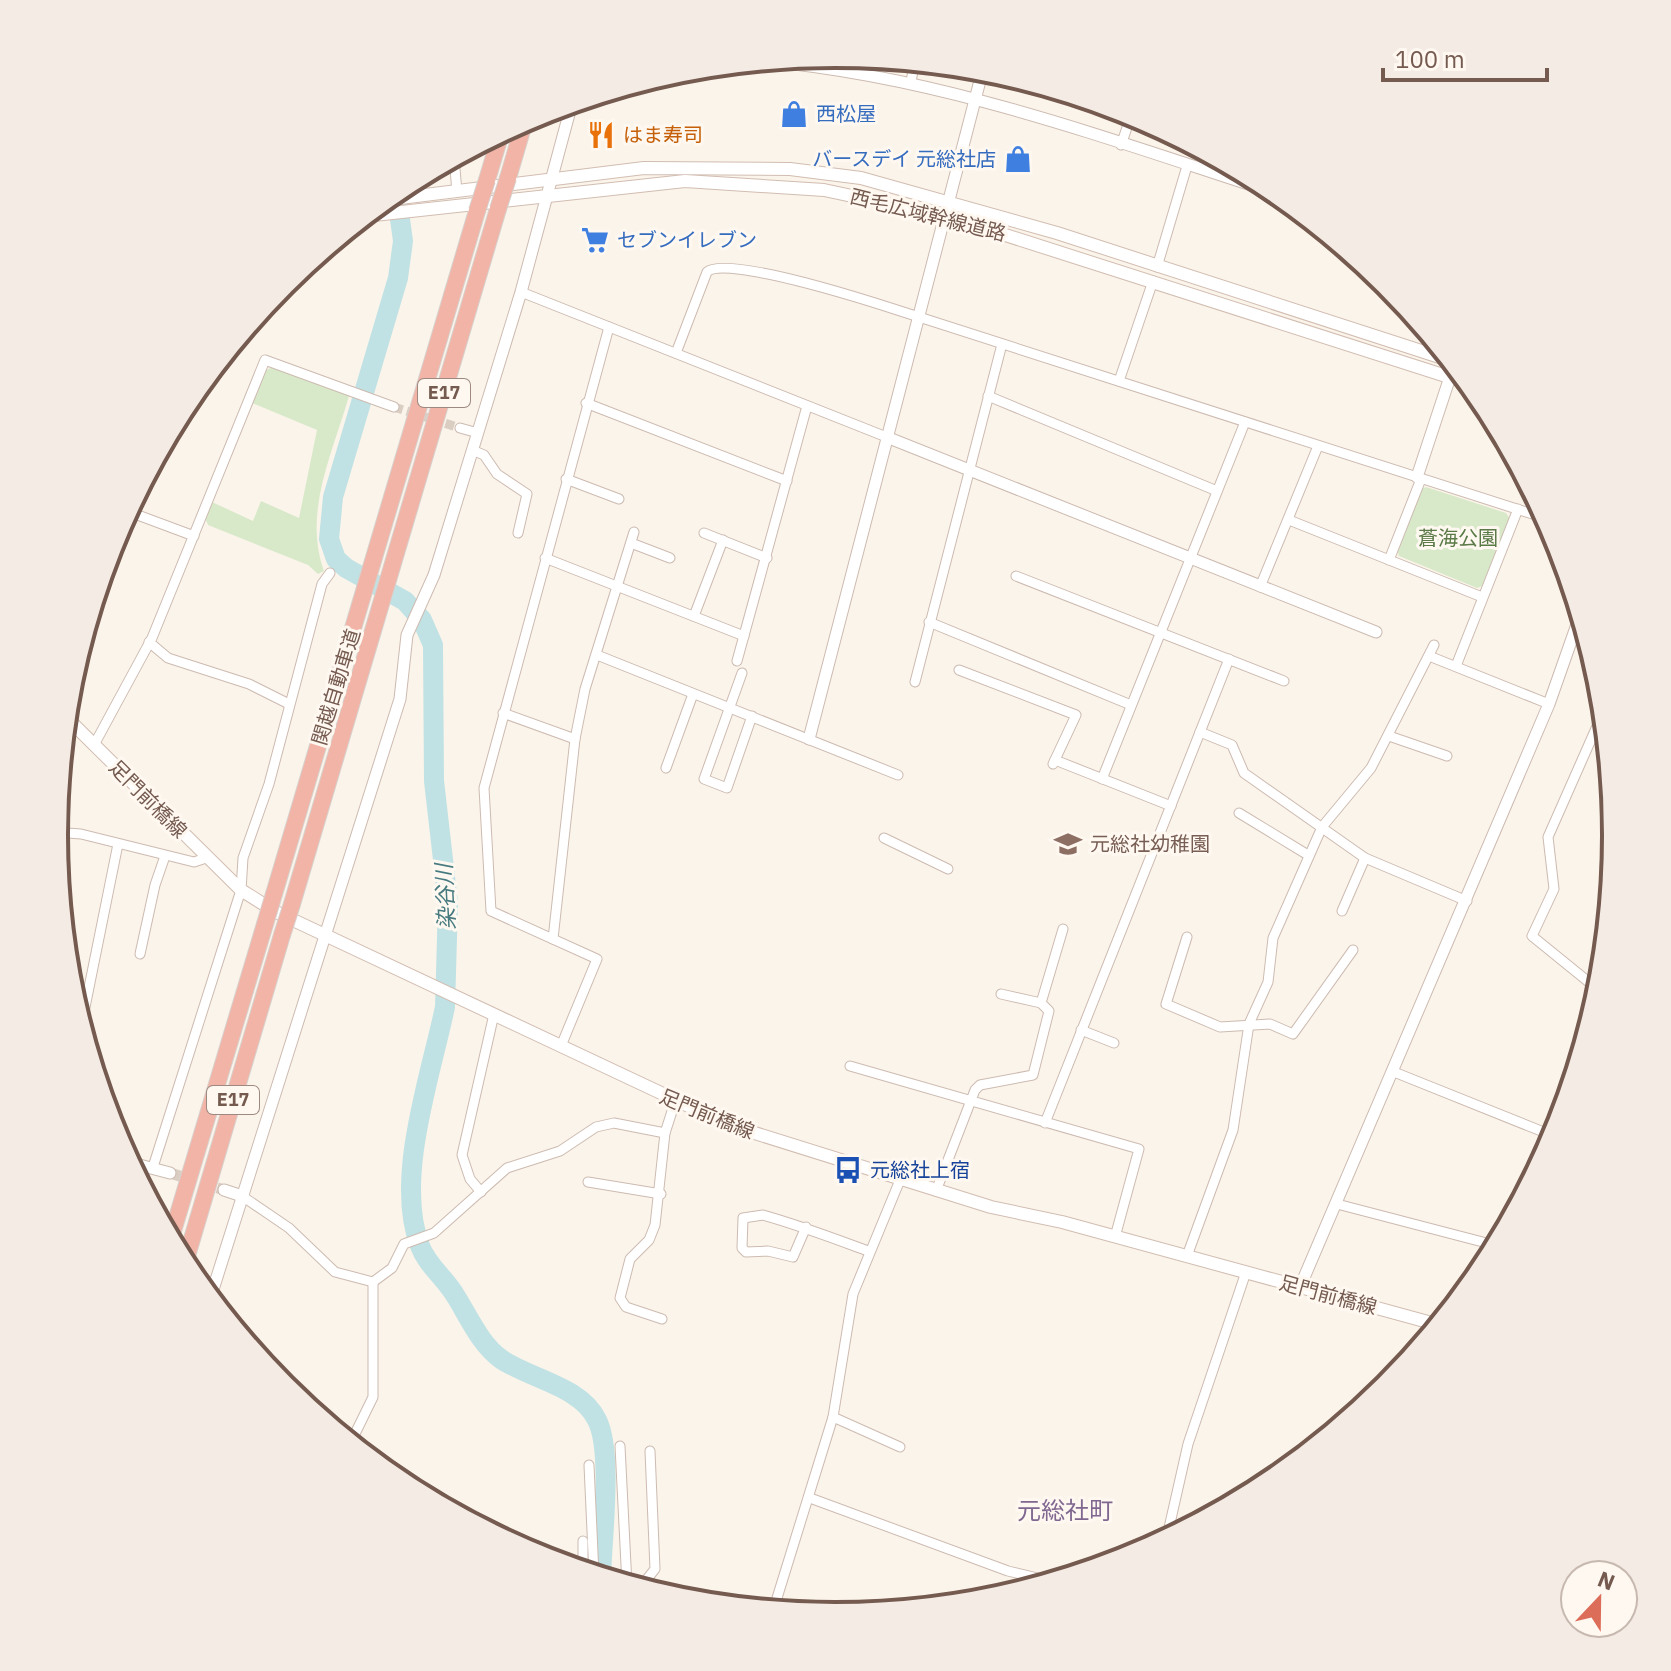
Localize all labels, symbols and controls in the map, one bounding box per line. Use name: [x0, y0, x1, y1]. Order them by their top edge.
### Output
scale bar: [1383, 32, 1547, 82]
text: 100 m: [1395, 43, 1465, 75]
shop icon: 西松屋: [779, 99, 809, 129]
place label: 西松屋: [816, 100, 876, 127]
restaurant icon: はま寿司: [586, 120, 616, 150]
place label: はま寿司: [623, 121, 703, 148]
shop icon: バースデイ 元総社店: [1003, 144, 1033, 174]
place label: バースデイ 元総社店: [812, 145, 996, 172]
street label: 西毛広域幹線道路: [847, 182, 1009, 247]
supermarket icon: セブンイレブン: [580, 225, 610, 255]
place label: セブンイレブン: [617, 226, 757, 253]
road number: E17: [418, 379, 470, 407]
park label: 蒼海公園: [1418, 524, 1498, 551]
street label: 関越自動車道: [305, 626, 366, 748]
street label: 足門前橋線: [103, 754, 193, 844]
school or university icon: 元総社幼稚園: [1053, 829, 1083, 859]
place label: 元総社幼稚園: [1090, 830, 1210, 857]
water label: 染谷川: [428, 861, 461, 931]
street label: 足門前橋線: [656, 1082, 759, 1145]
road number: E17: [207, 1086, 259, 1114]
bus stop icon: 元総社上宿: [833, 1155, 863, 1185]
place label: 元総社上宿: [870, 1156, 970, 1183]
street label: 足門前橋線: [1276, 1269, 1380, 1320]
district label: 元総社町: [1017, 1494, 1113, 1526]
north arrow: [1559, 1559, 1639, 1639]
text: N: [1594, 1564, 1619, 1596]

